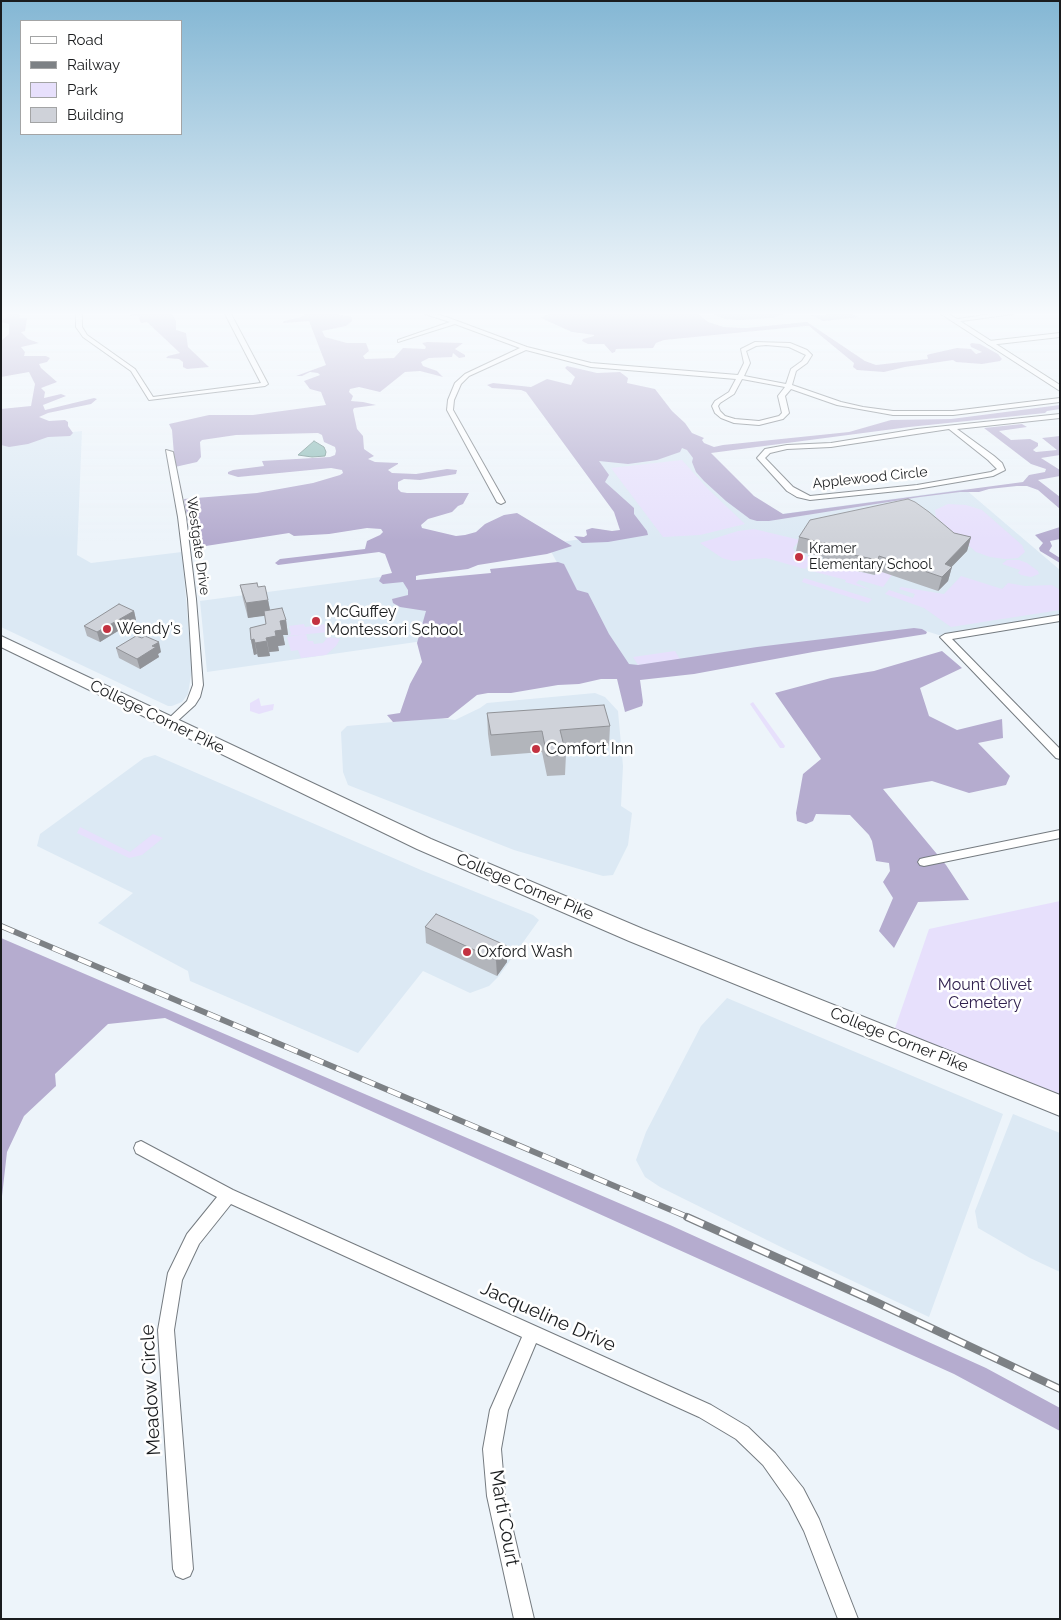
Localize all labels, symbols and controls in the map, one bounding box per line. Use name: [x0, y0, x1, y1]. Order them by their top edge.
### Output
legend: [20, 20, 182, 135]
text: Road: [67, 31, 103, 49]
text: Railway: [67, 56, 120, 74]
text: Park: [67, 81, 98, 99]
text: Building: [67, 106, 124, 124]
street label: Applewood Circle: [812, 464, 928, 492]
street label: Westgate Drive: [183, 496, 213, 596]
place label: Kramer Elementary School: [809, 541, 932, 574]
marker: Kramer Elementary School: [793, 551, 805, 563]
place label: McGuffey Montessori School: [326, 602, 463, 640]
marker: McGuffey Montessori School: [310, 615, 322, 627]
place label: Wendy's: [117, 619, 181, 639]
marker: Wendy's: [101, 623, 113, 635]
street label: College Corner Pike: [87, 676, 227, 758]
place label: Comfort Inn: [546, 739, 633, 759]
marker: Comfort Inn: [530, 743, 542, 755]
street label: College Corner Pike: [453, 849, 597, 925]
place label: Oxford Wash: [477, 942, 573, 962]
marker: Oxford Wash: [461, 946, 473, 958]
park label: Mount Olivet Cemetery: [938, 975, 1032, 1013]
street label: College Corner Pike: [827, 1003, 971, 1077]
street label: Jacqueline Drive: [477, 1277, 619, 1357]
street label: Meadow Circle: [136, 1324, 166, 1456]
street label: Marti Court: [484, 1468, 524, 1568]

